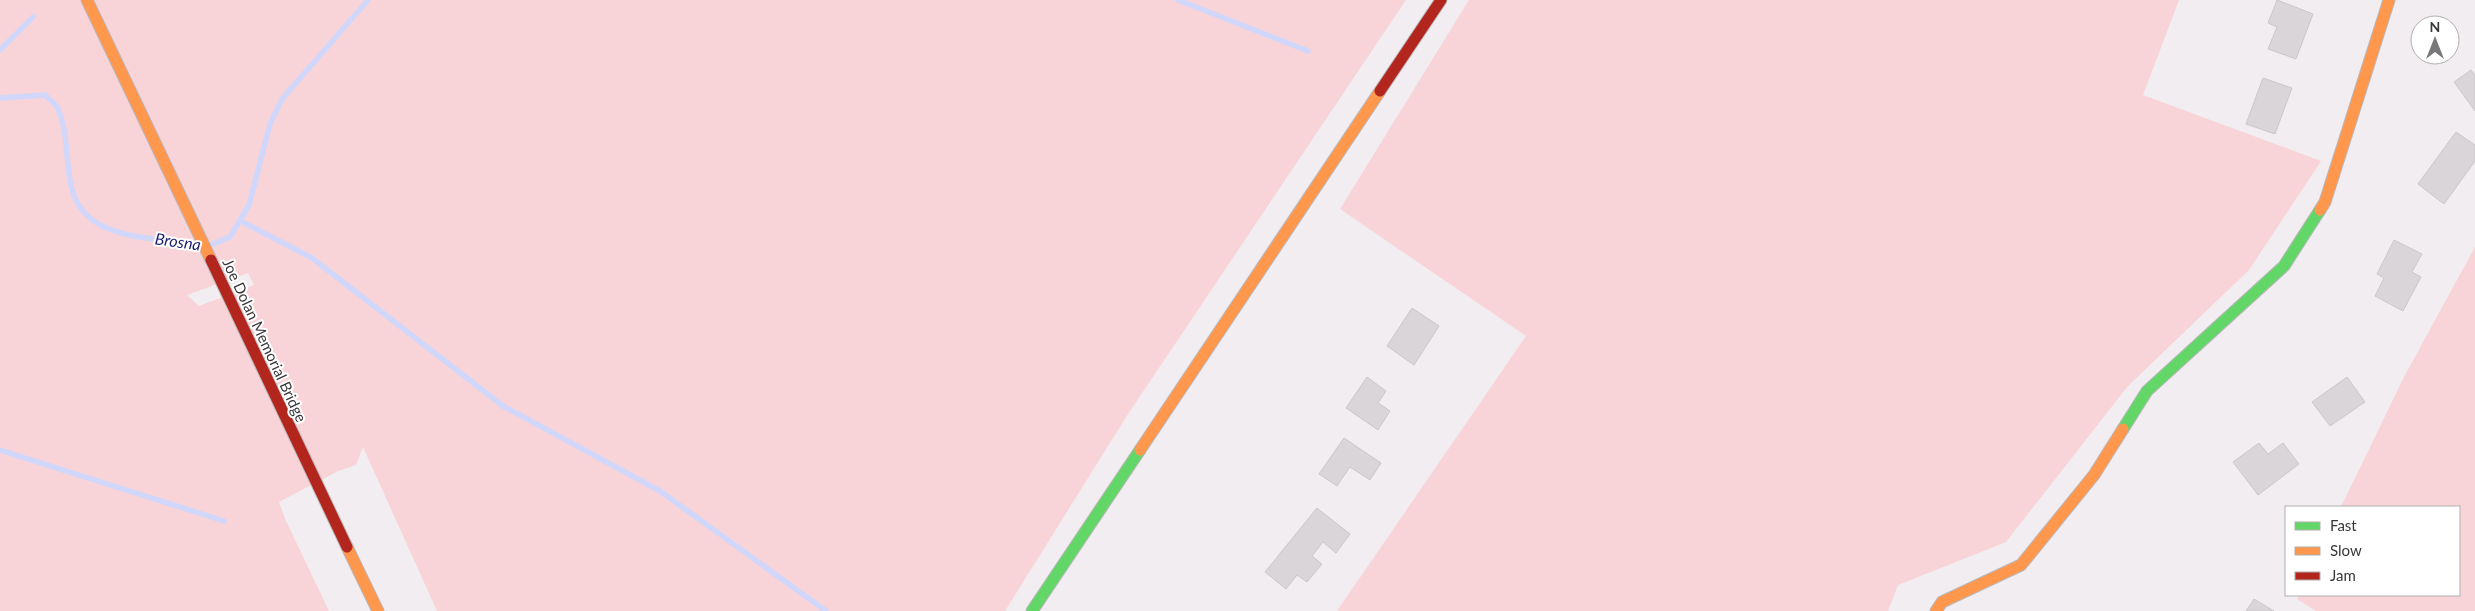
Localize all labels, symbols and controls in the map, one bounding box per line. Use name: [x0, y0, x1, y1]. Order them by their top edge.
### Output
north arrow: [2410, 15, 2460, 65]
text: N: [2430, 18, 2440, 35]
water label: Brosna: [154, 228, 202, 254]
street label: Joe Dolan Memorial Bridge: [219, 255, 311, 425]
legend: [2285, 506, 2460, 596]
text: Fast: [2330, 516, 2357, 534]
text: Slow: [2330, 541, 2362, 559]
text: Jam: [2330, 566, 2356, 584]

